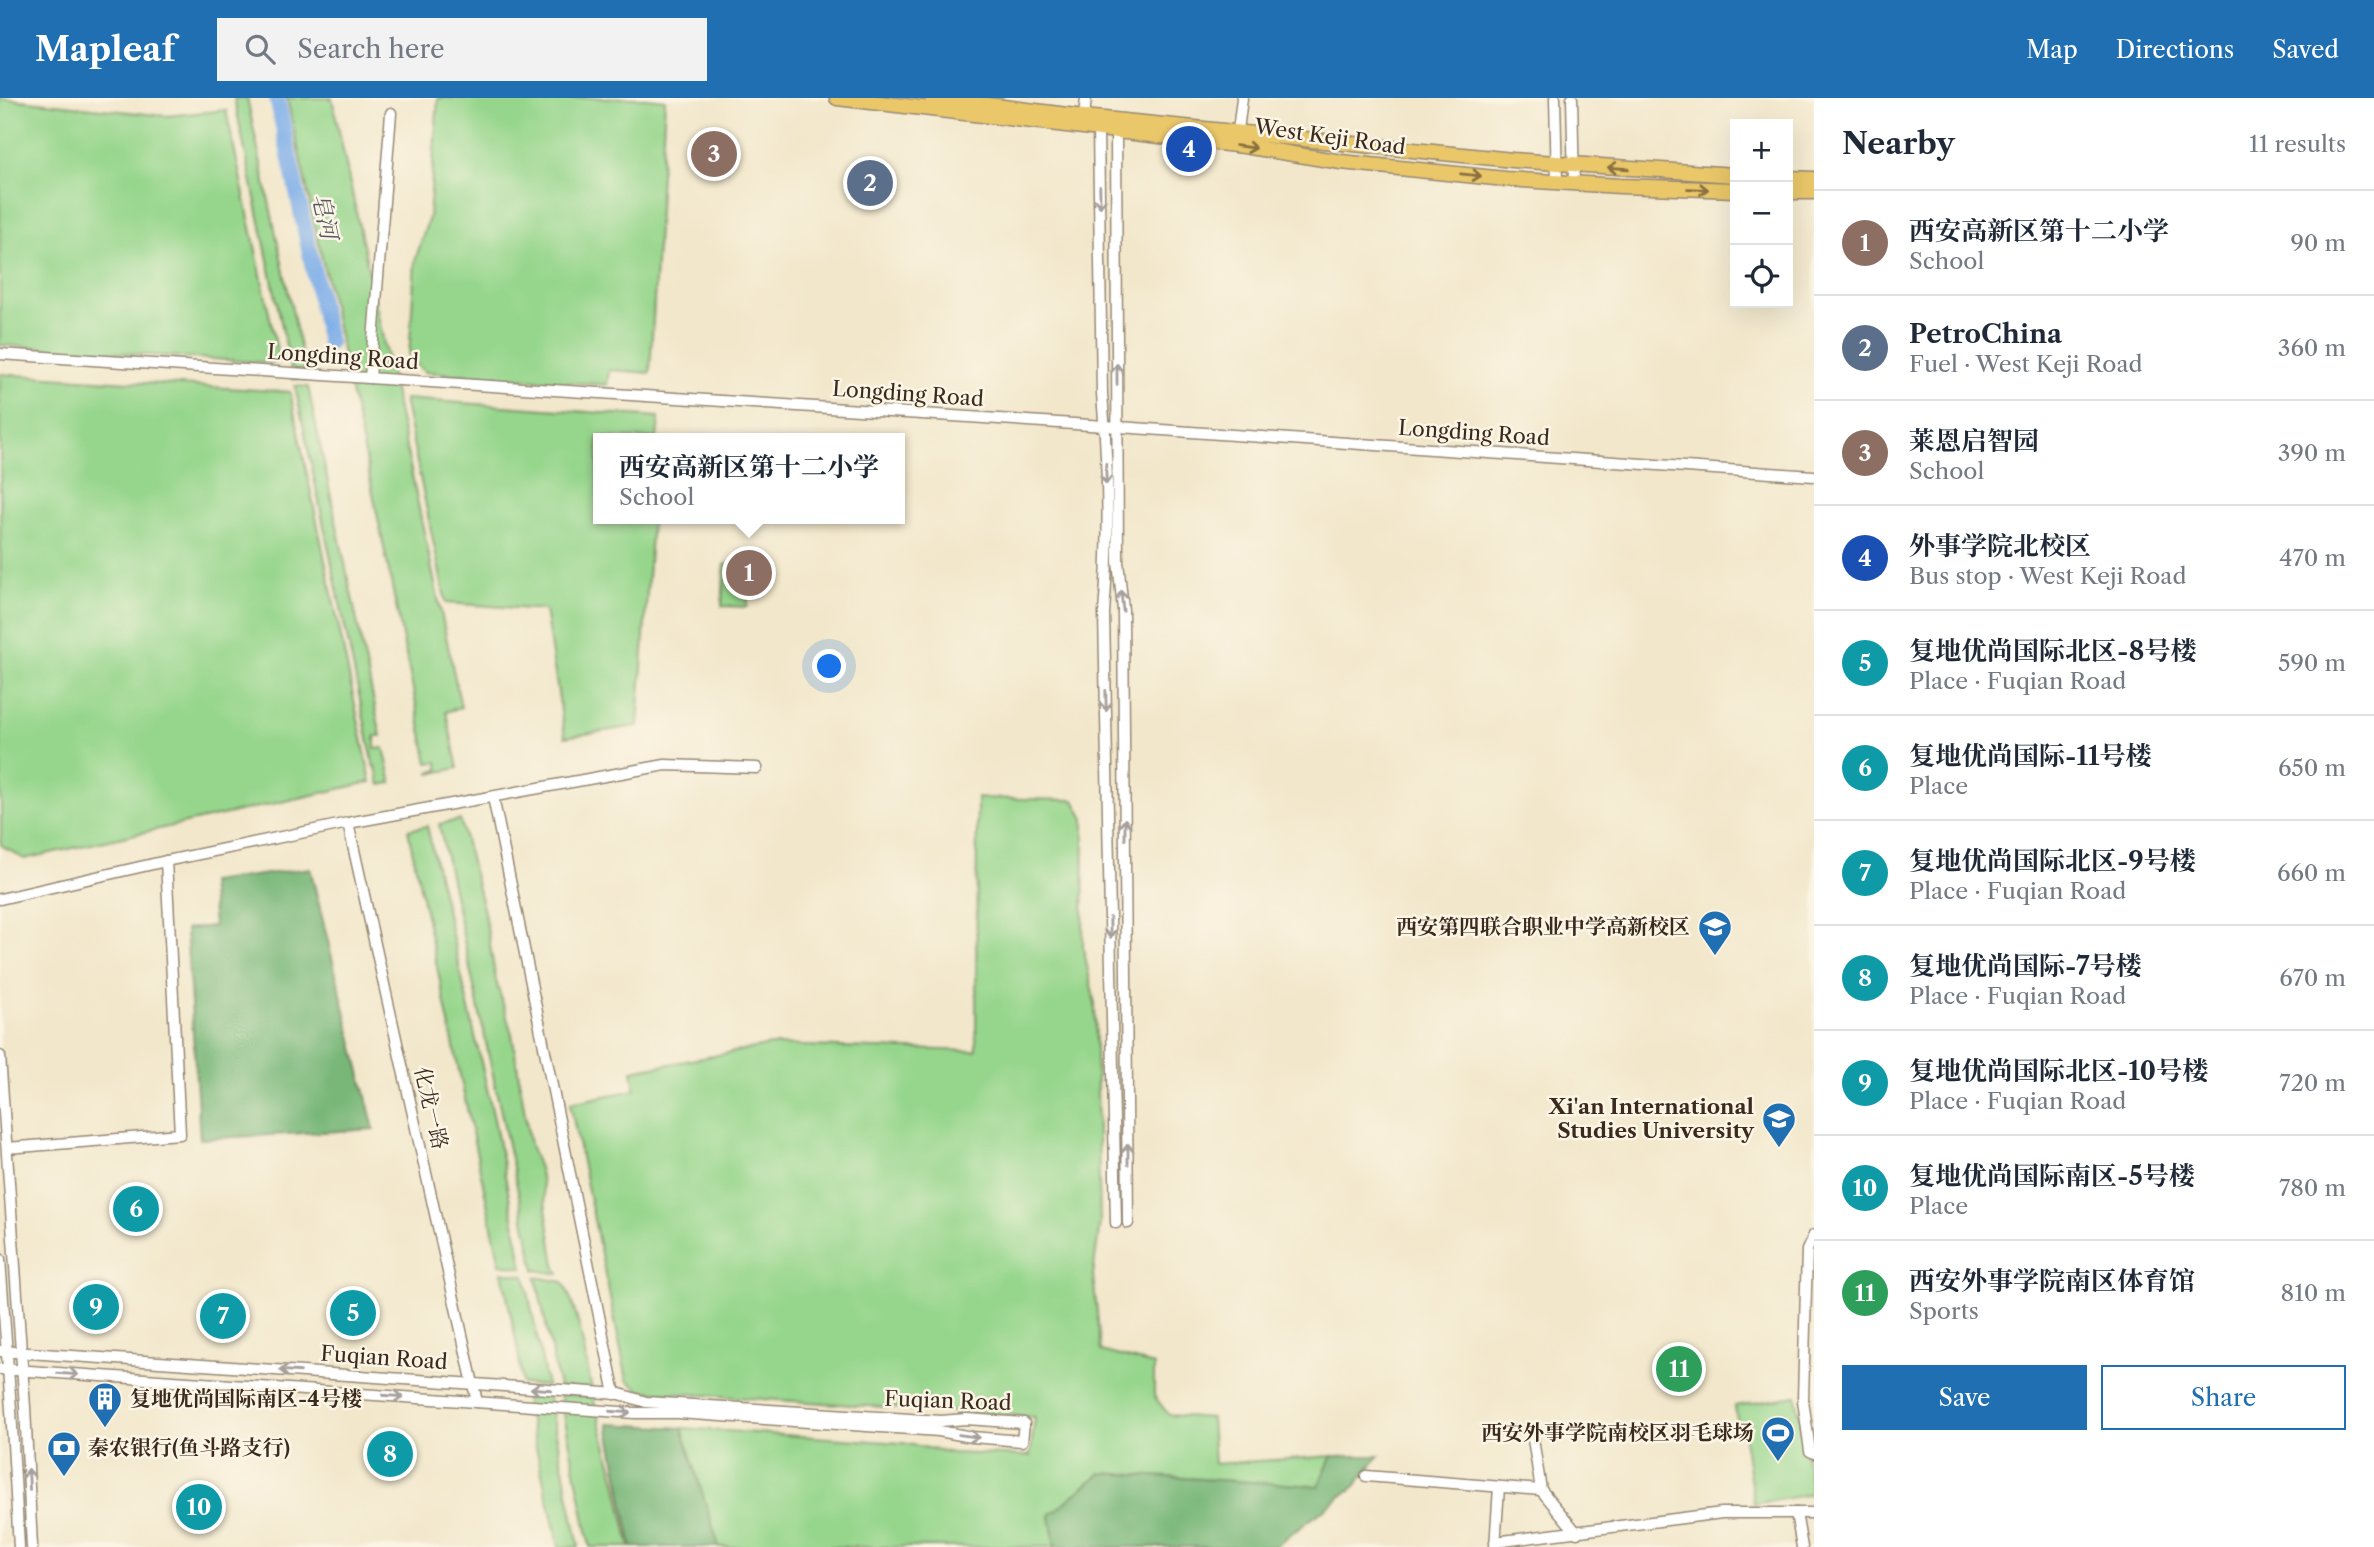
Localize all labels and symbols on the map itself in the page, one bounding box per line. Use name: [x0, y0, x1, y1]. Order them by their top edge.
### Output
street label: West Keji Road: [1252, 113, 1407, 160]
pin: 4: [1166, 123, 1212, 175]
pin: 3: [691, 128, 737, 180]
one-way arrow: [1234, 140, 1257, 153]
pin: 2: [847, 157, 893, 209]
one-way arrow: [1607, 161, 1630, 174]
one-way arrow: [1460, 169, 1482, 182]
one-way arrow: [1687, 182, 1710, 195]
one-way arrow: [1093, 186, 1106, 209]
water label: 皂河: [307, 191, 344, 245]
street label: Longding Road: [266, 339, 420, 374]
one-way arrow: [1110, 363, 1124, 386]
street label: Longding Road: [831, 376, 985, 411]
street label: Longding Road: [1397, 415, 1551, 450]
one-way arrow: [1099, 462, 1113, 485]
pin: 1: [726, 547, 772, 599]
one-way arrow: [1115, 591, 1128, 613]
your location: [812, 649, 846, 683]
one-way arrow: [1099, 689, 1112, 712]
one-way arrow: [1118, 818, 1132, 841]
school or university icon: 西安第四联合职业中学高新校区: [1696, 908, 1734, 957]
place label: 西安第四联合职业中学高新校区: [1396, 914, 1690, 939]
one-way arrow: [1103, 917, 1117, 940]
street label: 化龙一路: [410, 1064, 453, 1152]
place label: Xi'an International Studies University: [1548, 1094, 1755, 1143]
school or university icon: Xi'an International Studies University: [1760, 1100, 1798, 1149]
one-way arrow: [1121, 1143, 1135, 1166]
pin: 6: [113, 1183, 159, 1235]
pin: 9: [73, 1281, 119, 1333]
pin: 5: [330, 1287, 376, 1339]
pin: 7: [200, 1290, 246, 1342]
street label: Fuqian Road: [320, 1341, 449, 1374]
pin: 11: [1656, 1343, 1702, 1395]
one-way arrow: [279, 1364, 302, 1377]
one-way arrow: [56, 1368, 79, 1381]
building icon: 复地优尚国际南区-4号楼: [86, 1380, 124, 1429]
one-way arrow: [530, 1382, 553, 1395]
place label: 复地优尚国际南区-4号楼: [130, 1386, 362, 1411]
street label: Fuqian Road: [884, 1386, 1012, 1415]
one-way arrow: [381, 1390, 404, 1403]
one-way arrow: [608, 1405, 631, 1418]
sports icon: 西安外事学院南校区羽毛球场: [1759, 1414, 1797, 1463]
place label: 西安外事学院南校区羽毛球场: [1481, 1420, 1754, 1445]
pin: 8: [367, 1428, 413, 1480]
bank icon: 秦农银行(鱼斗路支行): [45, 1429, 83, 1478]
one-way arrow: [957, 1430, 980, 1443]
place label: 秦农银行(鱼斗路支行): [88, 1435, 290, 1460]
one-way arrow: [22, 1468, 35, 1491]
pin: 10: [176, 1481, 222, 1533]

